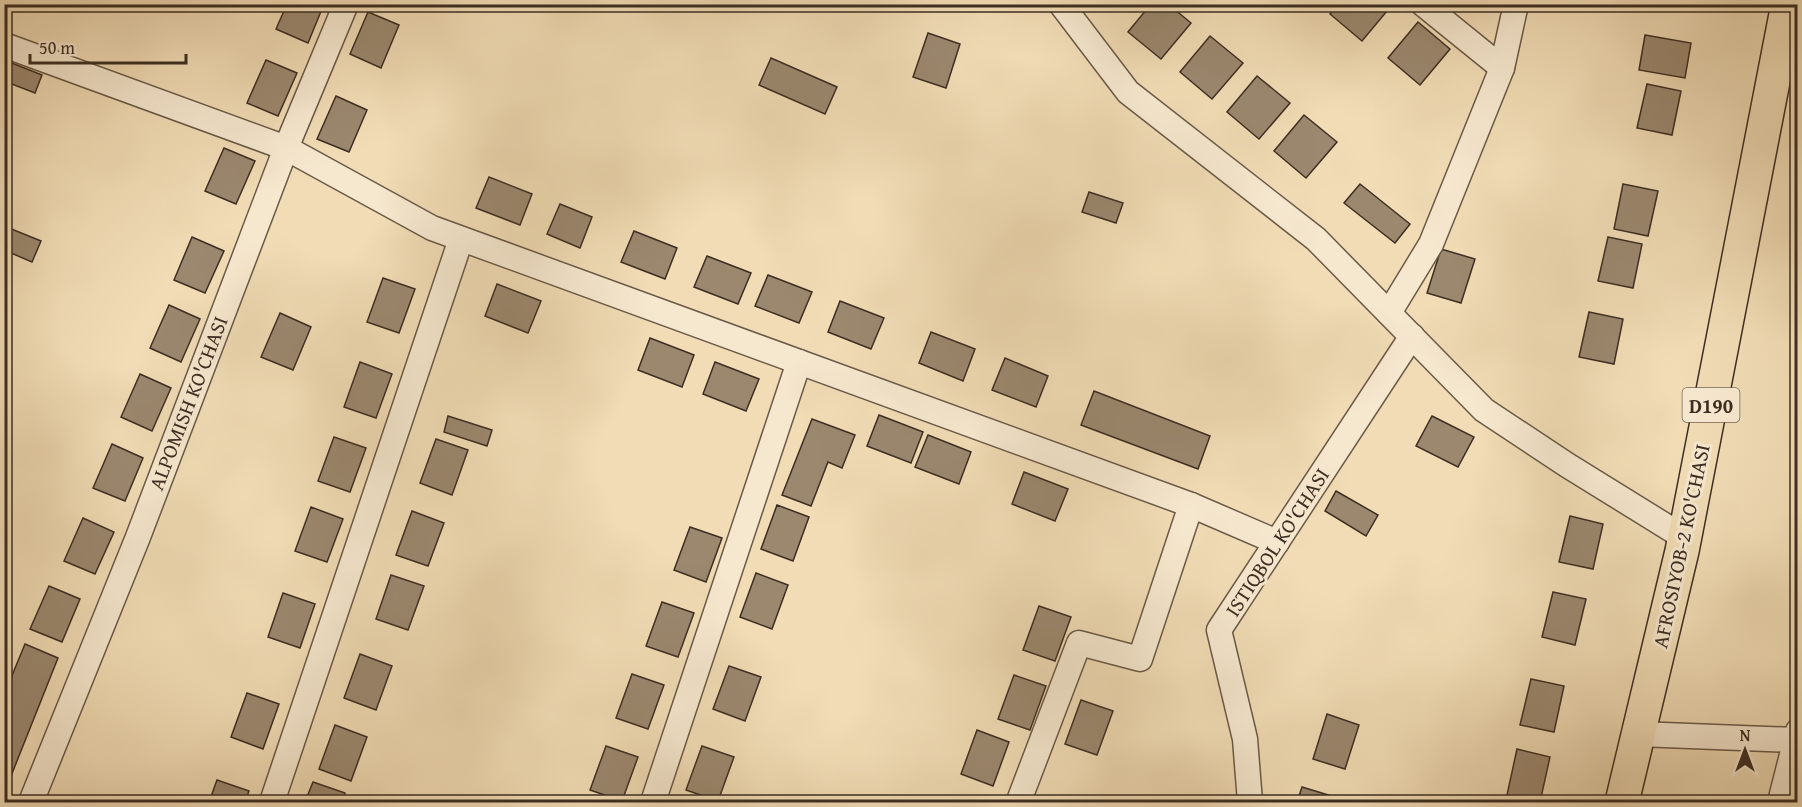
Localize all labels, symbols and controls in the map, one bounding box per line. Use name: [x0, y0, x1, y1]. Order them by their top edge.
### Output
scale bar: [30, 27, 186, 65]
text: 50 m: [39, 34, 75, 61]
street label: ALPOMISH KO'CHASI: [141, 311, 235, 495]
road number: D190: [1682, 388, 1740, 422]
street label: AFROSIYOB-2 KO'CHASI: [1644, 441, 1718, 651]
street label: ISTIQBOL KO'CHASI: [1217, 461, 1337, 623]
north arrow: [1715, 720, 1775, 780]
text: N: [1740, 723, 1751, 747]

